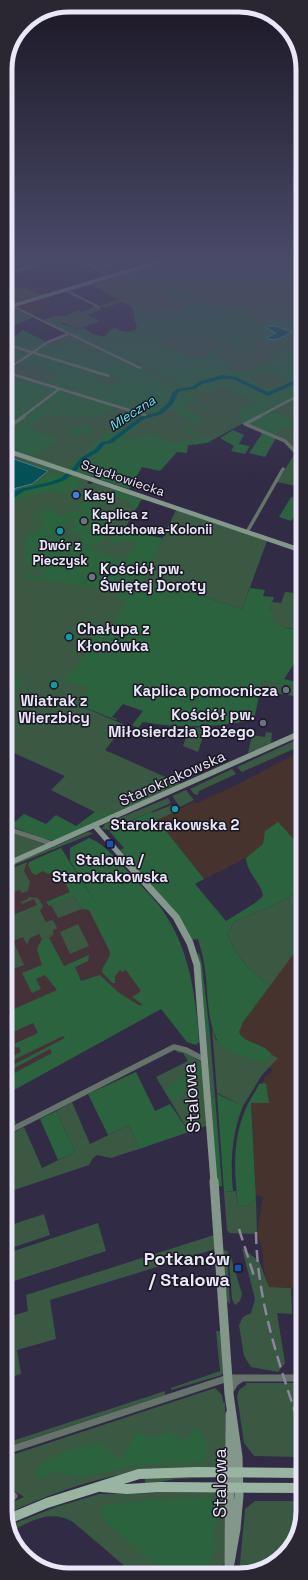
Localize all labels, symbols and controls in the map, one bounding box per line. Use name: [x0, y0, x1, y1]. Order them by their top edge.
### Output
water label: Mleczna: [106, 391, 159, 434]
street label: Szydłowiecka: [79, 456, 167, 500]
place label: Kasy: [84, 487, 114, 504]
marker: Kasy: [71, 490, 81, 500]
place label: Kaplica z Rdzuchowa-Kolonii: [92, 506, 212, 538]
marker: Kaplica z Rdzuchowa-Kolonii: [79, 516, 89, 526]
marker: Dwór z Pieczysk: [55, 526, 65, 536]
place label: Dwór z Pieczysk: [32, 537, 88, 569]
place label: Kościół pw. Świętej Doroty: [100, 559, 206, 595]
marker: Kościół pw. Świętej Doroty: [87, 572, 97, 582]
place label: Chałupa z Kłonówka: [77, 619, 150, 655]
marker: Chałupa z Kłonówka: [64, 632, 74, 642]
marker: Wiatrak z Wierzbicy: [49, 680, 59, 690]
place label: Kaplica pomocnicza: [133, 681, 278, 700]
marker: Kaplica pomocnicza: [281, 685, 291, 695]
place label: Wiatrak z Wierzbicy: [18, 691, 90, 727]
place label: Kościół pw. Miłosierdzia Bożego: [108, 705, 255, 741]
marker: Kościół pw. Miłosierdzia Bożego: [258, 718, 268, 728]
street label: Starokrakowska: [116, 746, 229, 810]
marker: Starokrakowska 2: [170, 804, 180, 814]
place label: Starokrakowska 2: [111, 815, 239, 834]
marker: Stalowa / Starokrakowska: [105, 839, 115, 849]
place label: Stalowa / Starokrakowska: [52, 850, 168, 886]
street label: Stalowa: [177, 1062, 205, 1134]
place label: Potkanów / Stalowa: [144, 1247, 231, 1291]
marker: Potkanów / Stalowa: [233, 1263, 243, 1273]
street label: Stalowa: [208, 1448, 231, 1518]

